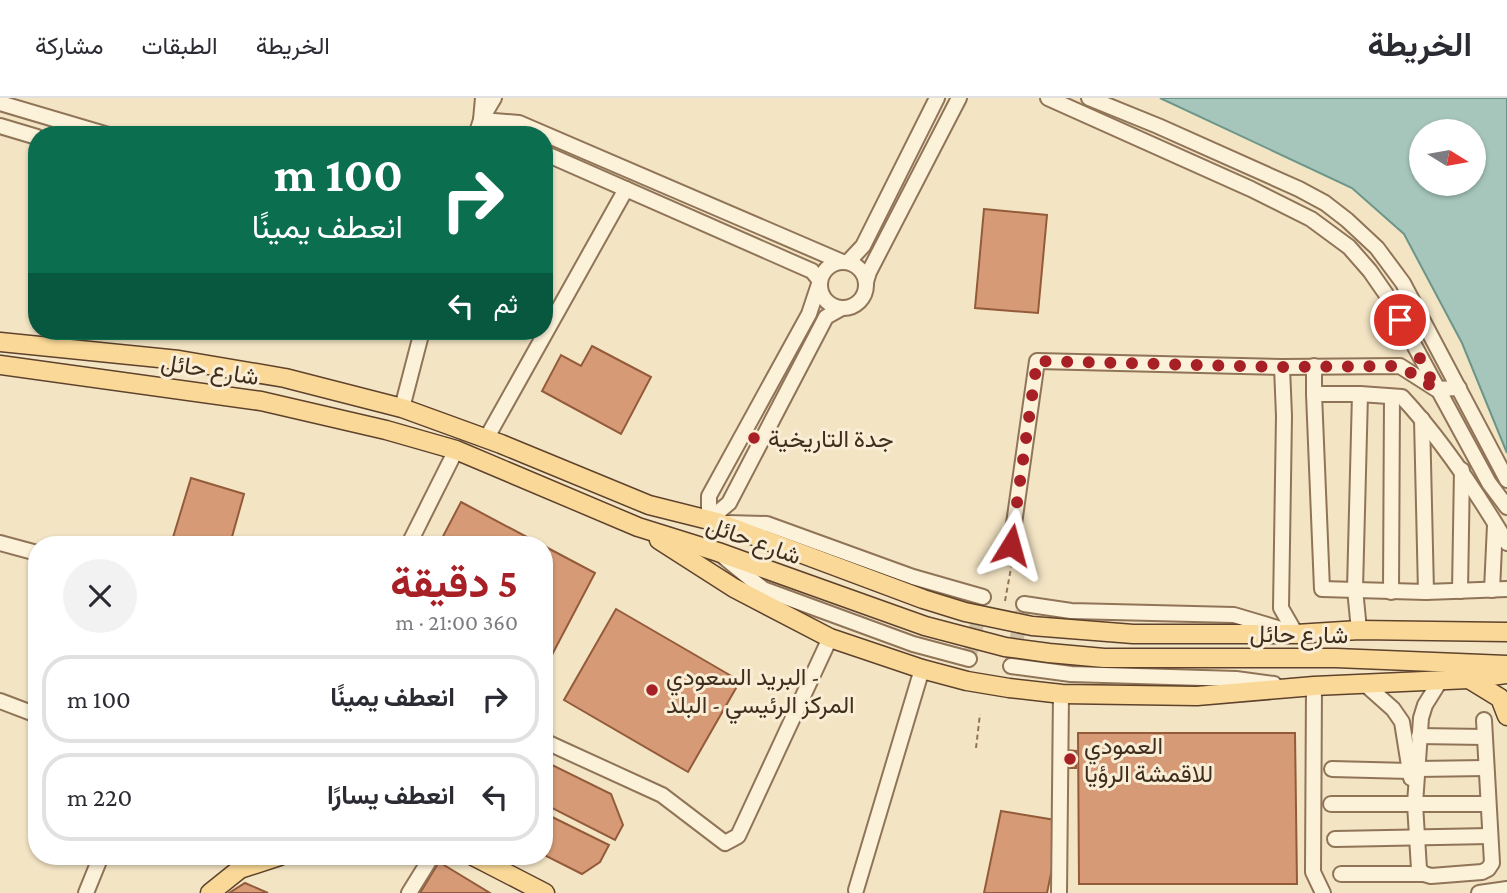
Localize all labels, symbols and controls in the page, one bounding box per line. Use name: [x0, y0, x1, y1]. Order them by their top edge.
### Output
text: الخريطة: [1368, 26, 1472, 63]
text: مشاركة: [35, 32, 103, 59]
text: الطبقات: [141, 32, 218, 59]
text: الخريطة: [256, 32, 330, 59]
north arrow: [1409, 119, 1486, 196]
map controls: [1409, 119, 1486, 196]
text: 100 m: [274, 147, 403, 202]
icon: right: [427, 154, 518, 245]
text: انعطف يمينًا: [252, 209, 403, 245]
icon: left: [442, 287, 480, 325]
text: ثم: [494, 290, 518, 319]
pin: [1370, 290, 1430, 350]
icon: arrive: [1381, 301, 1419, 339]
street label: شارع حائل: [159, 348, 261, 393]
place label: جدة التاريخية: [768, 425, 894, 454]
marker: جدة التاريخية: [746, 430, 762, 446]
position arrow: [974, 508, 1048, 582]
street label: شارع حائل: [702, 510, 805, 572]
button: close: [63, 559, 137, 633]
text: 5 دقيقة: [390, 559, 518, 606]
text: 360 m · 21:00: [396, 609, 518, 635]
street label: شارع حائل: [1249, 620, 1349, 651]
place label: البريد السعودي - المركز الرئيسي - البلد: [666, 663, 855, 724]
icon: right: [476, 680, 514, 718]
marker: البريد السعودي - المركز الرئيسي - البلد: [644, 682, 660, 698]
text: انعطف يمينًا: [330, 683, 455, 712]
text: 100 m: [67, 685, 131, 714]
place label: العمودي للاقمشة الرؤيا: [1084, 732, 1213, 789]
marker: العمودي للاقمشة الرؤيا: [1062, 751, 1078, 767]
icon: left: [476, 778, 514, 816]
text: انعطف يسارًا: [327, 781, 455, 810]
text: 220 m: [67, 783, 132, 812]

